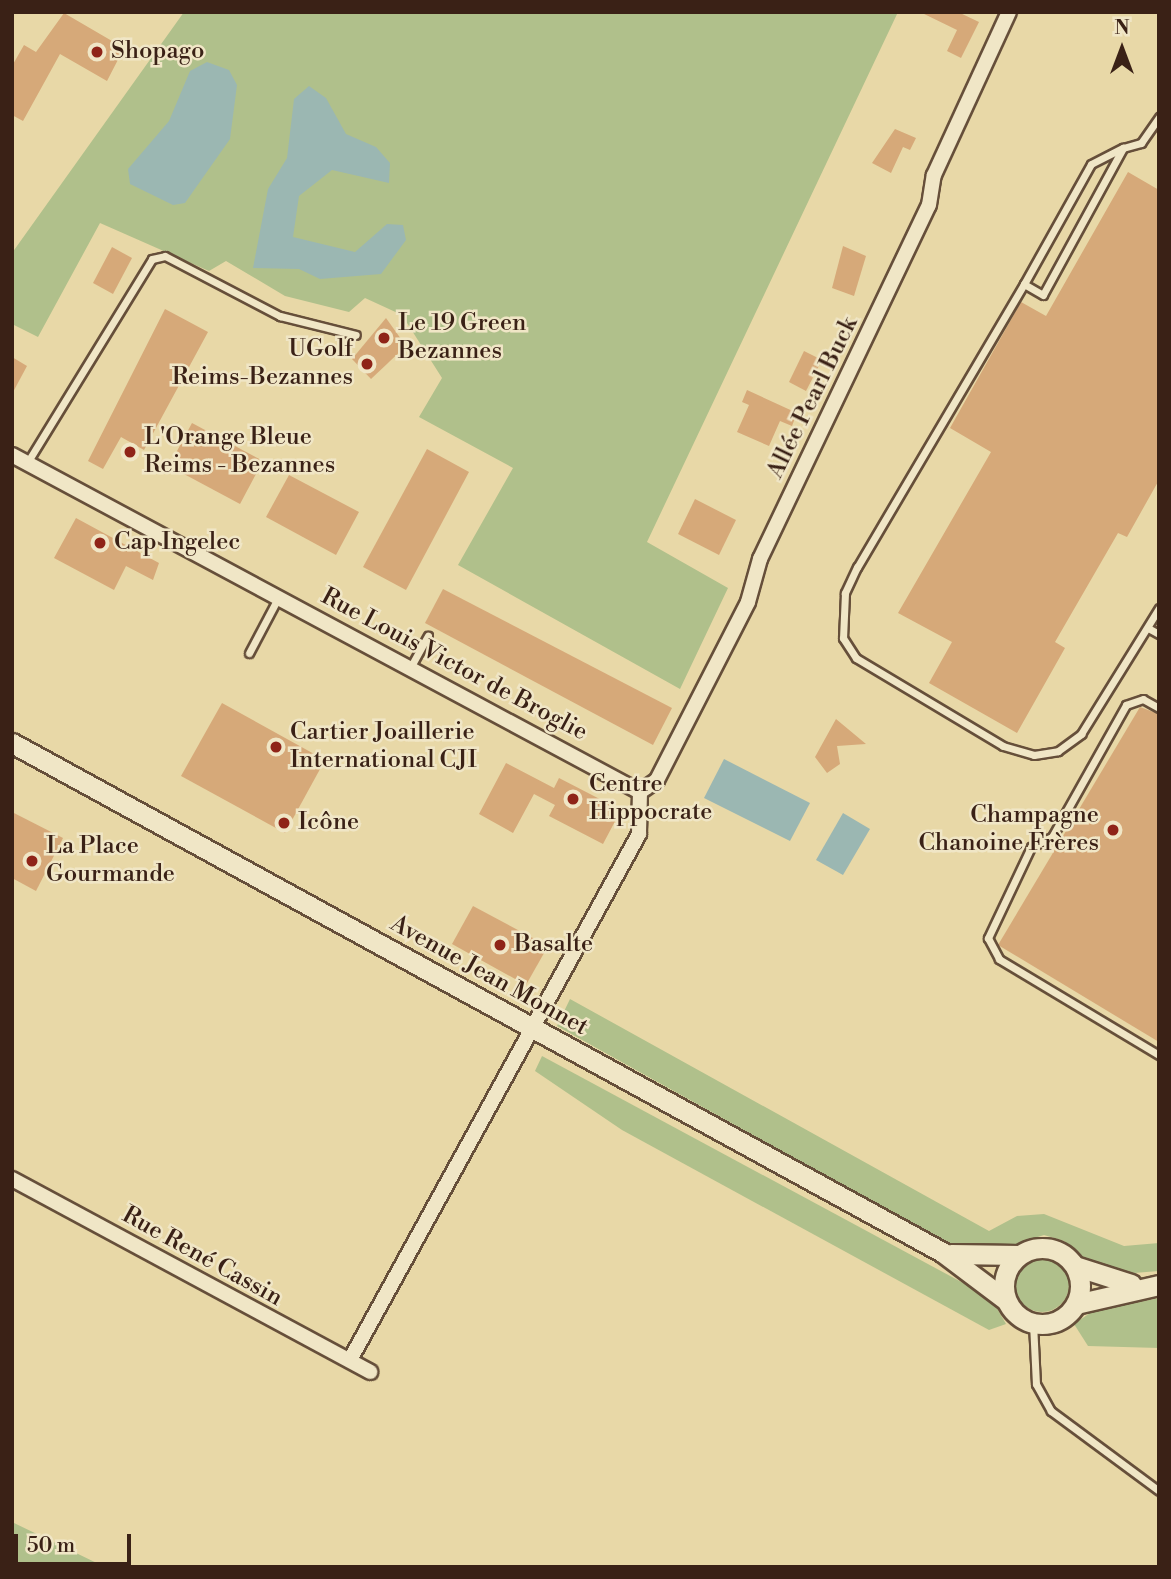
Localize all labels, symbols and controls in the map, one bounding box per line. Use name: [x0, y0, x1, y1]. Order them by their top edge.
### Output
north arrow: [1087, 14, 1157, 84]
text: N: [1114, 16, 1130, 40]
place label: Shopago: [111, 38, 205, 66]
marker: Shopago: [89, 44, 105, 60]
place label: Le 19 Green Bezannes: [398, 310, 526, 366]
street label: Allée Pearl Buck: [761, 312, 865, 484]
marker: Le 19 Green Bezannes: [376, 330, 392, 346]
place label: UGolf Reims-Bezannes: [172, 336, 353, 392]
marker: UGolf Reims-Bezannes: [359, 356, 375, 372]
place label: L'Orange Bleue Reims - Bezannes: [144, 424, 335, 480]
marker: L'Orange Bleue Reims - Bezannes: [122, 444, 138, 460]
place label: Cap Ingelec: [114, 529, 240, 557]
marker: Cap Ingelec: [92, 535, 108, 551]
street label: Rue Louis Victor de Broglie: [316, 582, 592, 748]
place label: Cartier Joaillerie International CJI: [290, 719, 477, 775]
marker: Cartier Joaillerie International CJI: [268, 739, 284, 755]
place label: Centre Hippocrate: [589, 771, 712, 827]
marker: Centre Hippocrate: [563, 789, 583, 809]
place label: Champagne Chanoine Frères: [918, 802, 1099, 858]
place label: Icône: [298, 809, 359, 837]
marker: Icône: [276, 815, 292, 831]
marker: Champagne Chanoine Frères: [1105, 822, 1121, 838]
place label: La Place Gourmande: [46, 833, 175, 889]
marker: La Place Gourmande: [24, 853, 40, 869]
street label: Avenue Jean Monnet: [385, 910, 593, 1042]
place label: Basalte: [514, 931, 593, 959]
marker: Basalte: [492, 937, 508, 953]
street label: Rue René Cassin: [117, 1201, 287, 1313]
scale bar: [18, 1520, 135, 1564]
text: 50 m: [27, 1533, 75, 1559]

